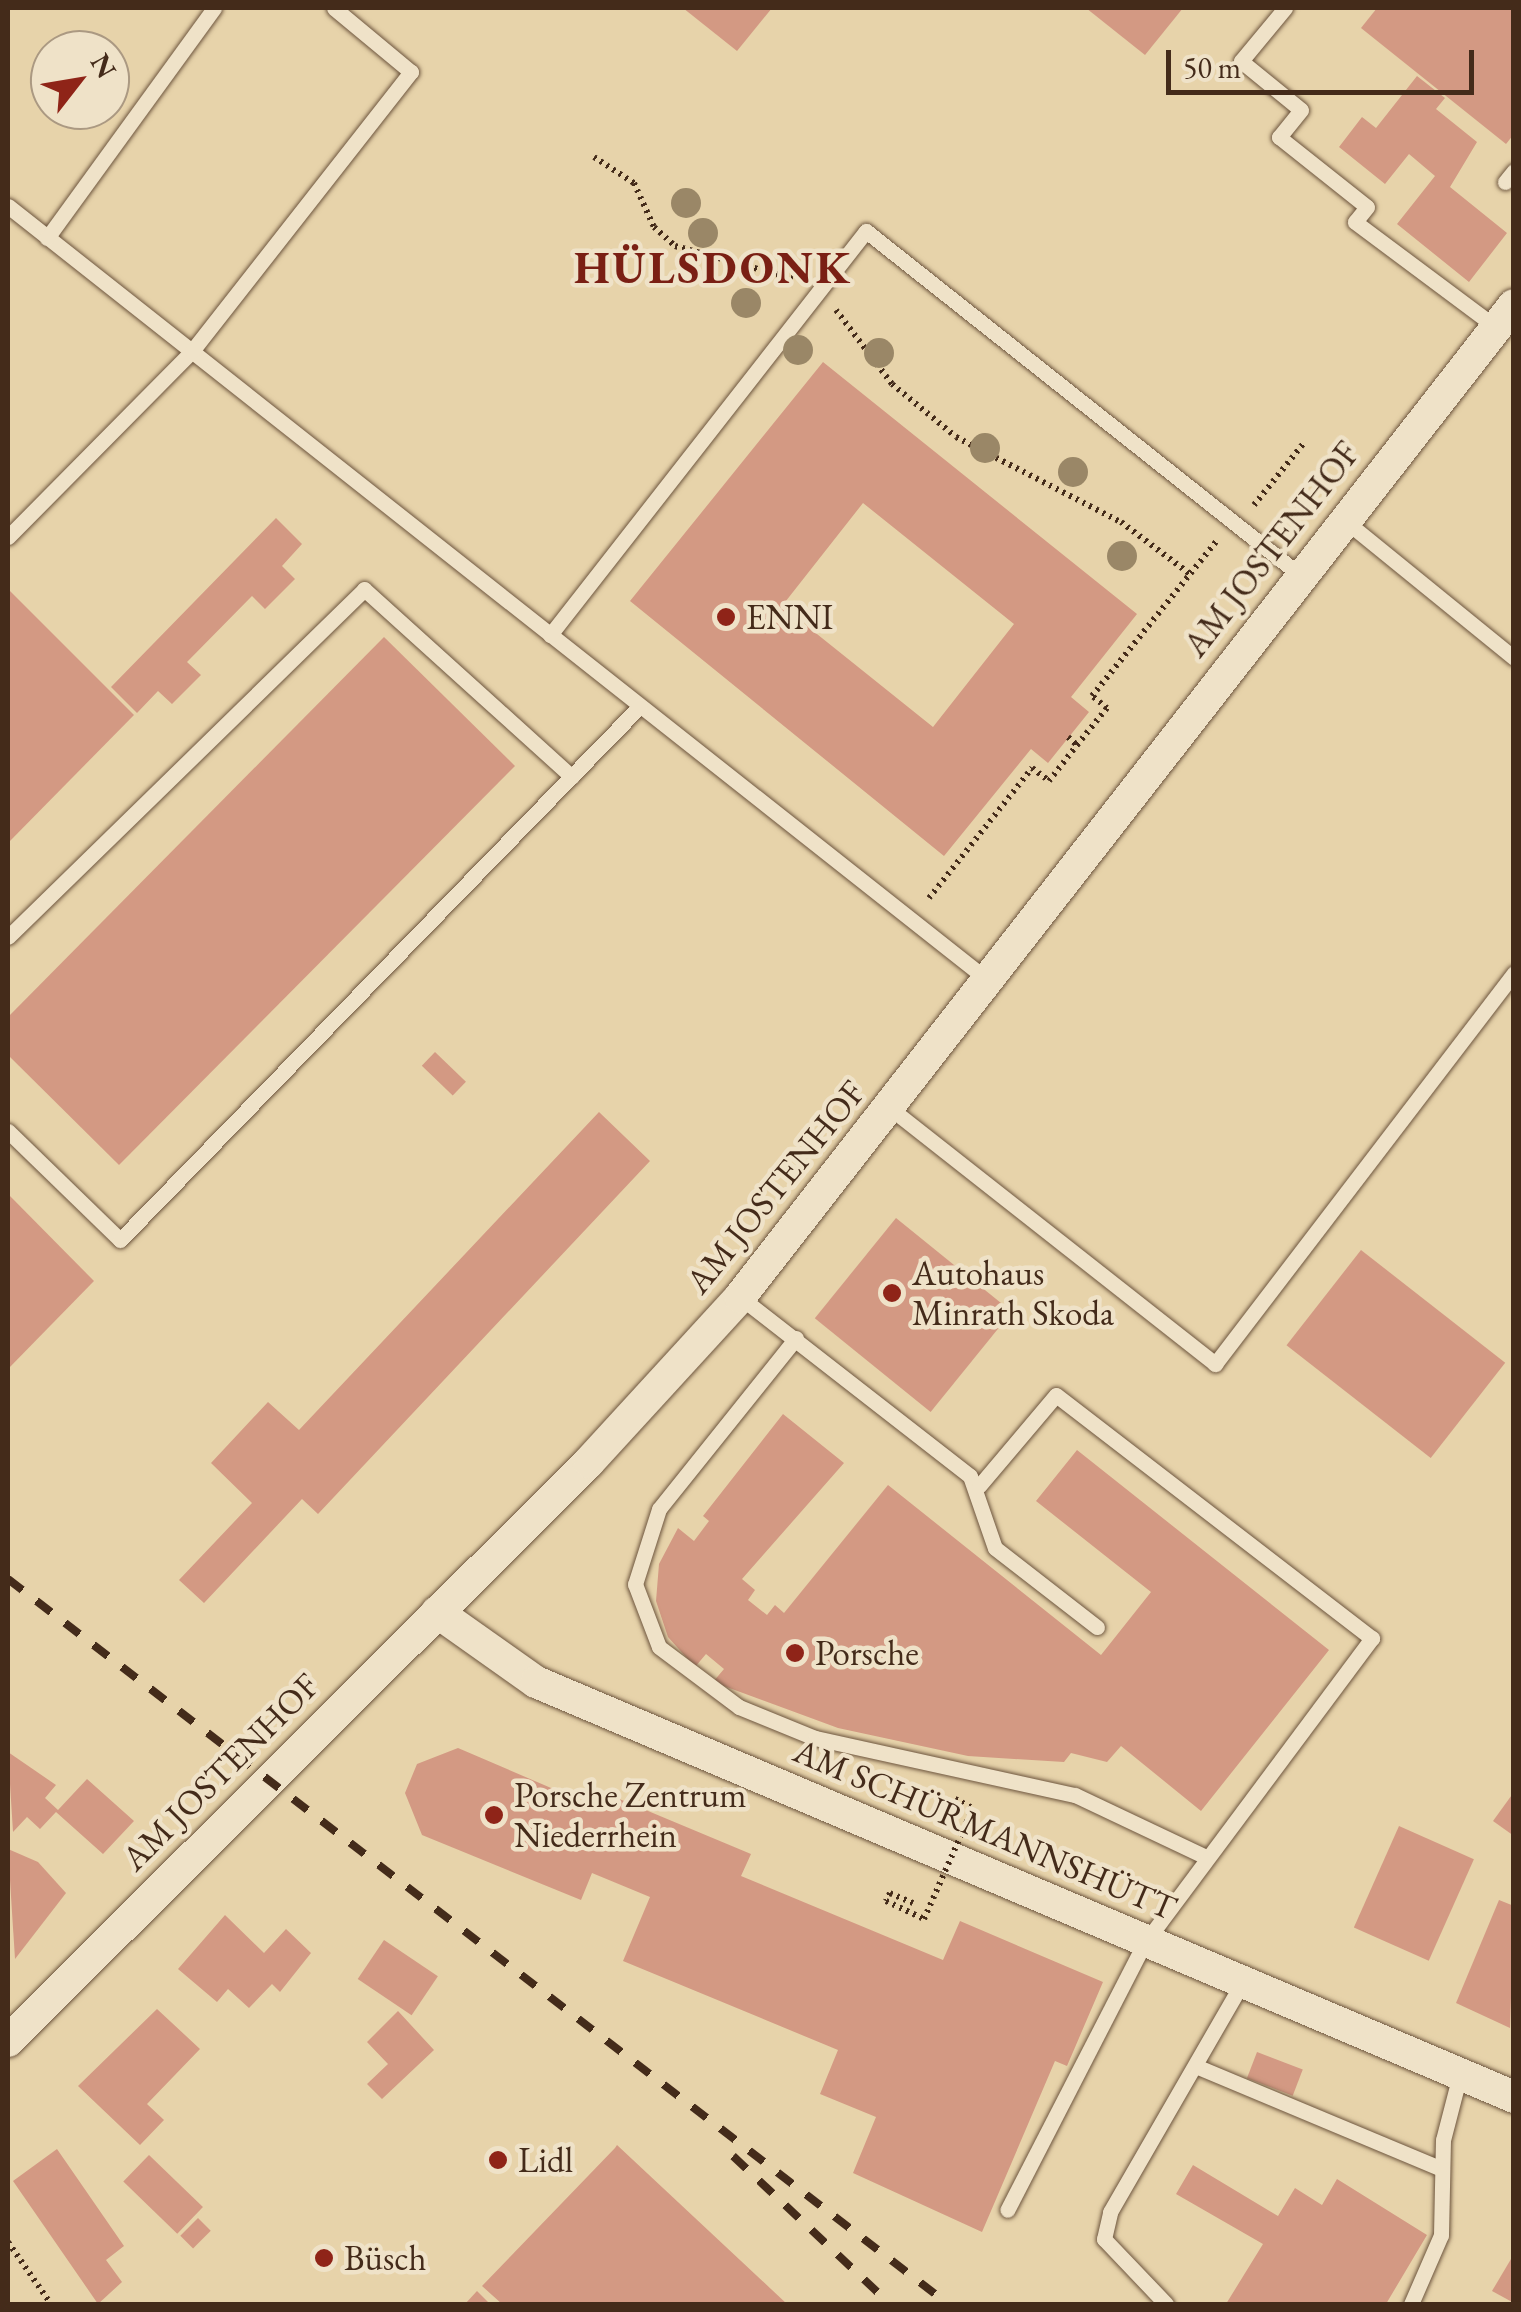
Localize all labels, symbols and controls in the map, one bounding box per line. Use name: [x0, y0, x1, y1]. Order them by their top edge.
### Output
north arrow: [30, 30, 130, 130]
scale bar: [1171, 30, 1478, 92]
text: N: [83, 47, 125, 85]
text: 50 m: [1183, 48, 1241, 87]
district label: HÜLSDONK: [574, 241, 852, 295]
street label: AM JOSTENHOF: [1174, 433, 1368, 665]
place label: ENNI: [746, 596, 833, 638]
marker: ENNI: [715, 606, 737, 628]
street label: AM JOSTENHOF: [676, 1072, 874, 1302]
place label: Autohaus Minrath Skoda: [912, 1252, 1114, 1334]
marker: Autohaus Minrath Skoda: [881, 1282, 903, 1304]
place label: Porsche: [815, 1632, 919, 1674]
marker: Porsche: [784, 1642, 806, 1664]
street label: AM JOSTENHOF: [113, 1665, 327, 1879]
street label: AM SCHÜRMANNSHÜTT: [787, 1729, 1183, 1929]
place label: Porsche Zentrum Niederrhein: [514, 1774, 746, 1856]
marker: Porsche Zentrum Niederrhein: [483, 1804, 505, 1826]
place label: Lidl: [518, 2139, 573, 2181]
marker: Lidl: [487, 2149, 509, 2171]
place label: Büsch: [344, 2237, 427, 2279]
marker: Büsch: [313, 2247, 335, 2269]

